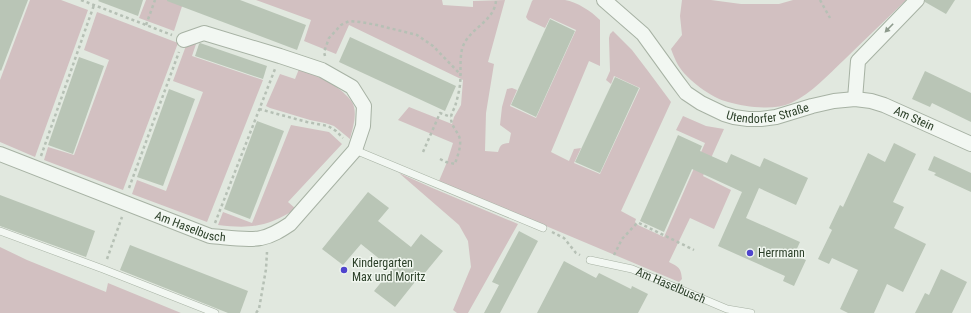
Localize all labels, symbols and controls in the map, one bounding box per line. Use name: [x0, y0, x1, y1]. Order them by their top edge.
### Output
one-way arrow: [885, 23, 894, 33]
street label: Utendorfer Straße: [725, 100, 811, 126]
street label: Am Stein: [892, 103, 937, 134]
street label: Am Haselbusch: [153, 208, 227, 244]
place label: Herrmann: [758, 246, 805, 260]
marker: Herrmann: [745, 248, 755, 258]
place label: Kindergarten Max und Moritz: [352, 256, 425, 284]
street label: Am Haselbusch: [634, 264, 708, 306]
marker: Kindergarten Max und Moritz: [339, 265, 349, 275]

